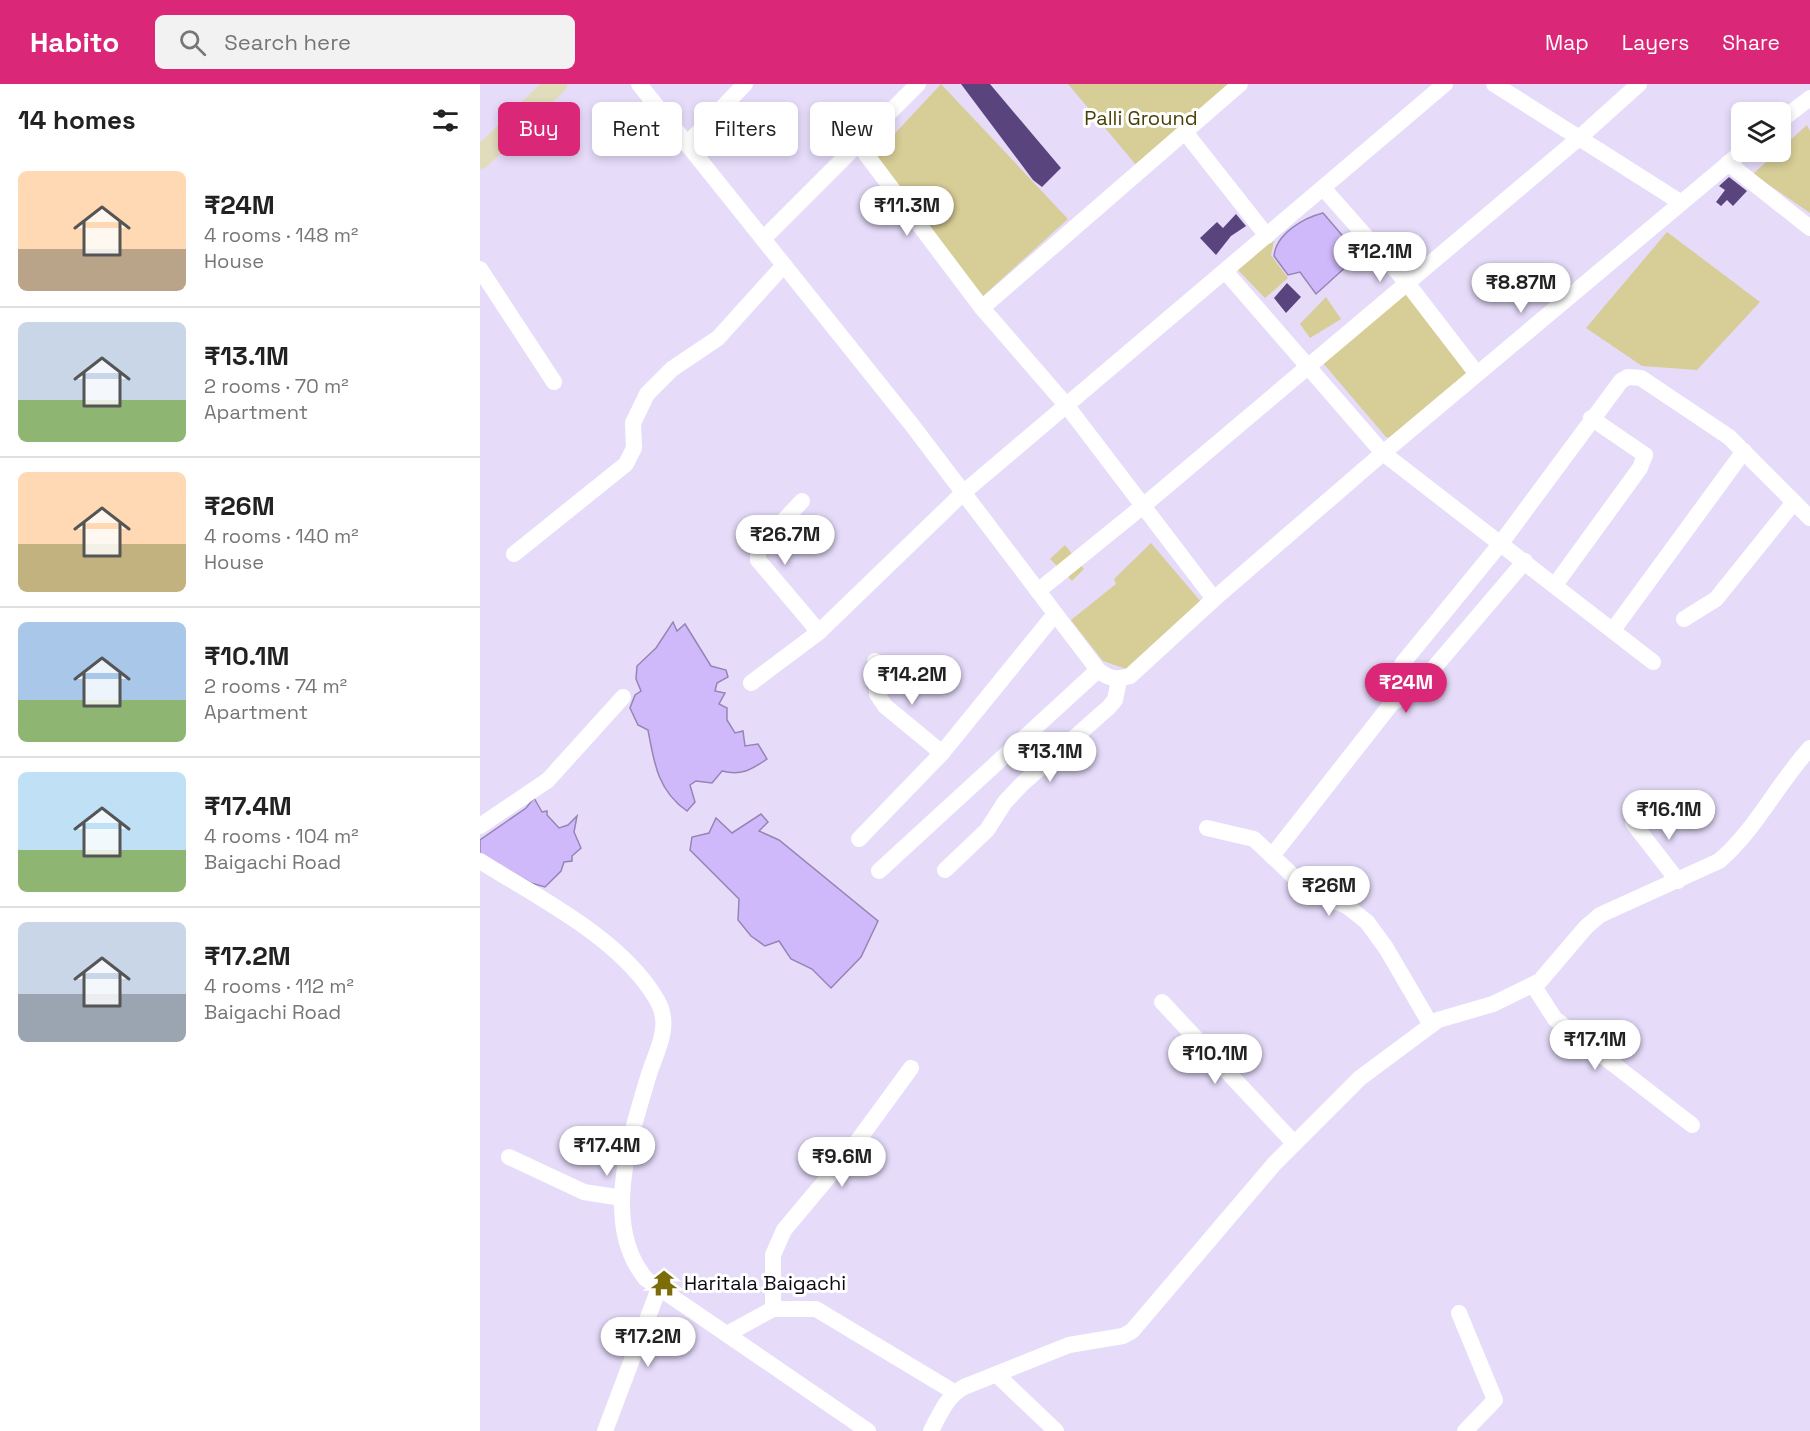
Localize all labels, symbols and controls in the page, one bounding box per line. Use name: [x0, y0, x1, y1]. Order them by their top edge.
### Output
search box: [155, 15, 575, 69]
text: Habito: [30, 24, 119, 60]
icon: search: [176, 26, 209, 59]
text: Search here: [224, 28, 351, 56]
text: Map: [1545, 29, 1589, 56]
text: Layers: [1622, 29, 1689, 56]
text: Share: [1722, 29, 1780, 56]
chip: Buy: [498, 102, 580, 156]
chip: Rent: [592, 102, 682, 156]
chip: Filters: [694, 102, 798, 156]
chip: New: [810, 102, 895, 156]
map controls: [1731, 102, 1791, 162]
button: layers: [1731, 102, 1791, 162]
text: 14 homes: [18, 103, 136, 137]
icon: filters: [429, 104, 462, 137]
park label: Palli Ground: [1084, 105, 1198, 131]
pin: ₹11.3M: [858, 186, 956, 237]
text: ₹24M: [204, 188, 275, 222]
text: ₹11.3M: [874, 192, 940, 218]
icon: home: [66, 195, 138, 267]
text: 4 rooms · 148 m²: [204, 222, 358, 248]
pin: ₹12.1M: [1331, 232, 1429, 283]
text: ₹12.1M: [1348, 238, 1412, 264]
text: House: [204, 248, 264, 274]
pin: ₹8.87M: [1472, 263, 1570, 314]
text: ₹8.87M: [1486, 269, 1556, 295]
text: ₹13.1M: [204, 339, 289, 373]
icon: home: [66, 346, 138, 418]
text: 2 rooms · 70 m²: [204, 373, 348, 399]
text: Apartment: [204, 399, 308, 425]
text: ₹26M: [204, 489, 275, 523]
icon: home: [66, 496, 138, 568]
pin: ₹26.7M: [736, 515, 834, 566]
text: ₹26.7M: [750, 521, 820, 547]
text: 4 rooms · 140 m²: [204, 523, 359, 549]
text: House: [204, 549, 264, 575]
text: ₹10.1M: [204, 639, 290, 673]
icon: home: [66, 646, 138, 718]
pin: ₹14.2M: [863, 655, 961, 706]
text: ₹14.2M: [877, 661, 947, 687]
pin: ₹24M: [1370, 663, 1442, 714]
text: ₹24M: [1379, 669, 1433, 695]
text: 2 rooms · 74 m²: [204, 673, 347, 699]
text: Apartment: [204, 699, 308, 725]
pin: ₹13.1M: [1001, 732, 1099, 783]
text: ₹13.1M: [1017, 738, 1083, 764]
text: ₹17.4M: [204, 789, 292, 823]
pin: ₹16.1M: [1620, 790, 1718, 841]
icon: home: [66, 796, 138, 868]
text: ₹16.1M: [1636, 796, 1702, 822]
text: 4 rooms · 104 m²: [204, 823, 359, 849]
text: Baigachi Road: [204, 849, 341, 875]
pin: ₹26M: [1293, 866, 1365, 917]
text: ₹26M: [1302, 872, 1356, 898]
text: ₹17.2M: [204, 939, 291, 973]
icon: home: [66, 946, 138, 1018]
text: 4 rooms · 112 m²: [204, 973, 354, 999]
text: Baigachi Road: [204, 999, 341, 1025]
pin: ₹17.1M: [1546, 1020, 1644, 1071]
text: ₹17.1M: [1564, 1026, 1626, 1052]
pin: ₹10.1M: [1166, 1034, 1264, 1085]
text: ₹10.1M: [1182, 1040, 1248, 1066]
pin: ₹17.4M: [558, 1126, 656, 1177]
text: ₹17.4M: [573, 1132, 641, 1158]
pin: ₹9.6M: [800, 1137, 884, 1188]
text: ₹9.6M: [812, 1143, 872, 1169]
temple icon: Haritala Baigachi: [649, 1268, 679, 1298]
place label: Haritala Baigachi: [684, 1270, 846, 1296]
pin: ₹17.2M: [599, 1317, 697, 1368]
text: ₹17.2M: [615, 1323, 681, 1349]

